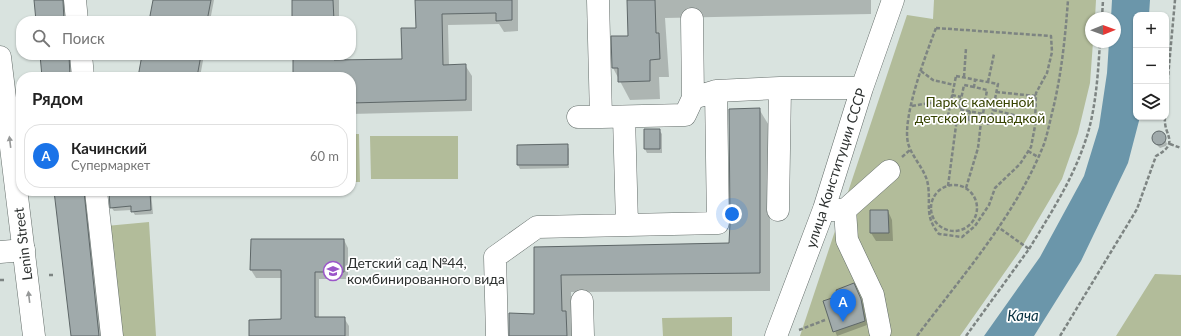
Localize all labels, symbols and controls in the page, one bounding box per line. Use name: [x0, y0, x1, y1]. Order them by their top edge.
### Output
north arrow: [1085, 12, 1121, 48]
map controls: [1133, 12, 1169, 120]
button: +: [1133, 12, 1169, 48]
search box: [16, 16, 356, 60]
icon: search: [30, 27, 52, 49]
text: Поиск: [62, 29, 105, 47]
button: −: [1133, 48, 1169, 84]
button: layers: [1133, 84, 1169, 120]
street label: улица Конституции СССР: [802, 86, 869, 250]
text: Рядом: [32, 88, 83, 109]
park label: Парк с каменной детской площадкой: [915, 93, 1045, 126]
one-way arrow: [7, 136, 13, 148]
text: Качинский: [71, 139, 147, 157]
text: A: [41, 148, 51, 164]
text: 60 m: [310, 148, 339, 164]
text: Супермаркет: [71, 157, 150, 173]
your location: [722, 204, 742, 224]
street label: Lenin Street: [10, 207, 35, 282]
place label: Детский сад №44, комбинированного вида: [347, 254, 505, 287]
school or university icon: Детский сад №44, комбинированного вида: [322, 260, 344, 282]
pin: A: [830, 289, 856, 322]
one-way arrow: [26, 291, 32, 303]
water label: Кача: [1007, 306, 1039, 324]

